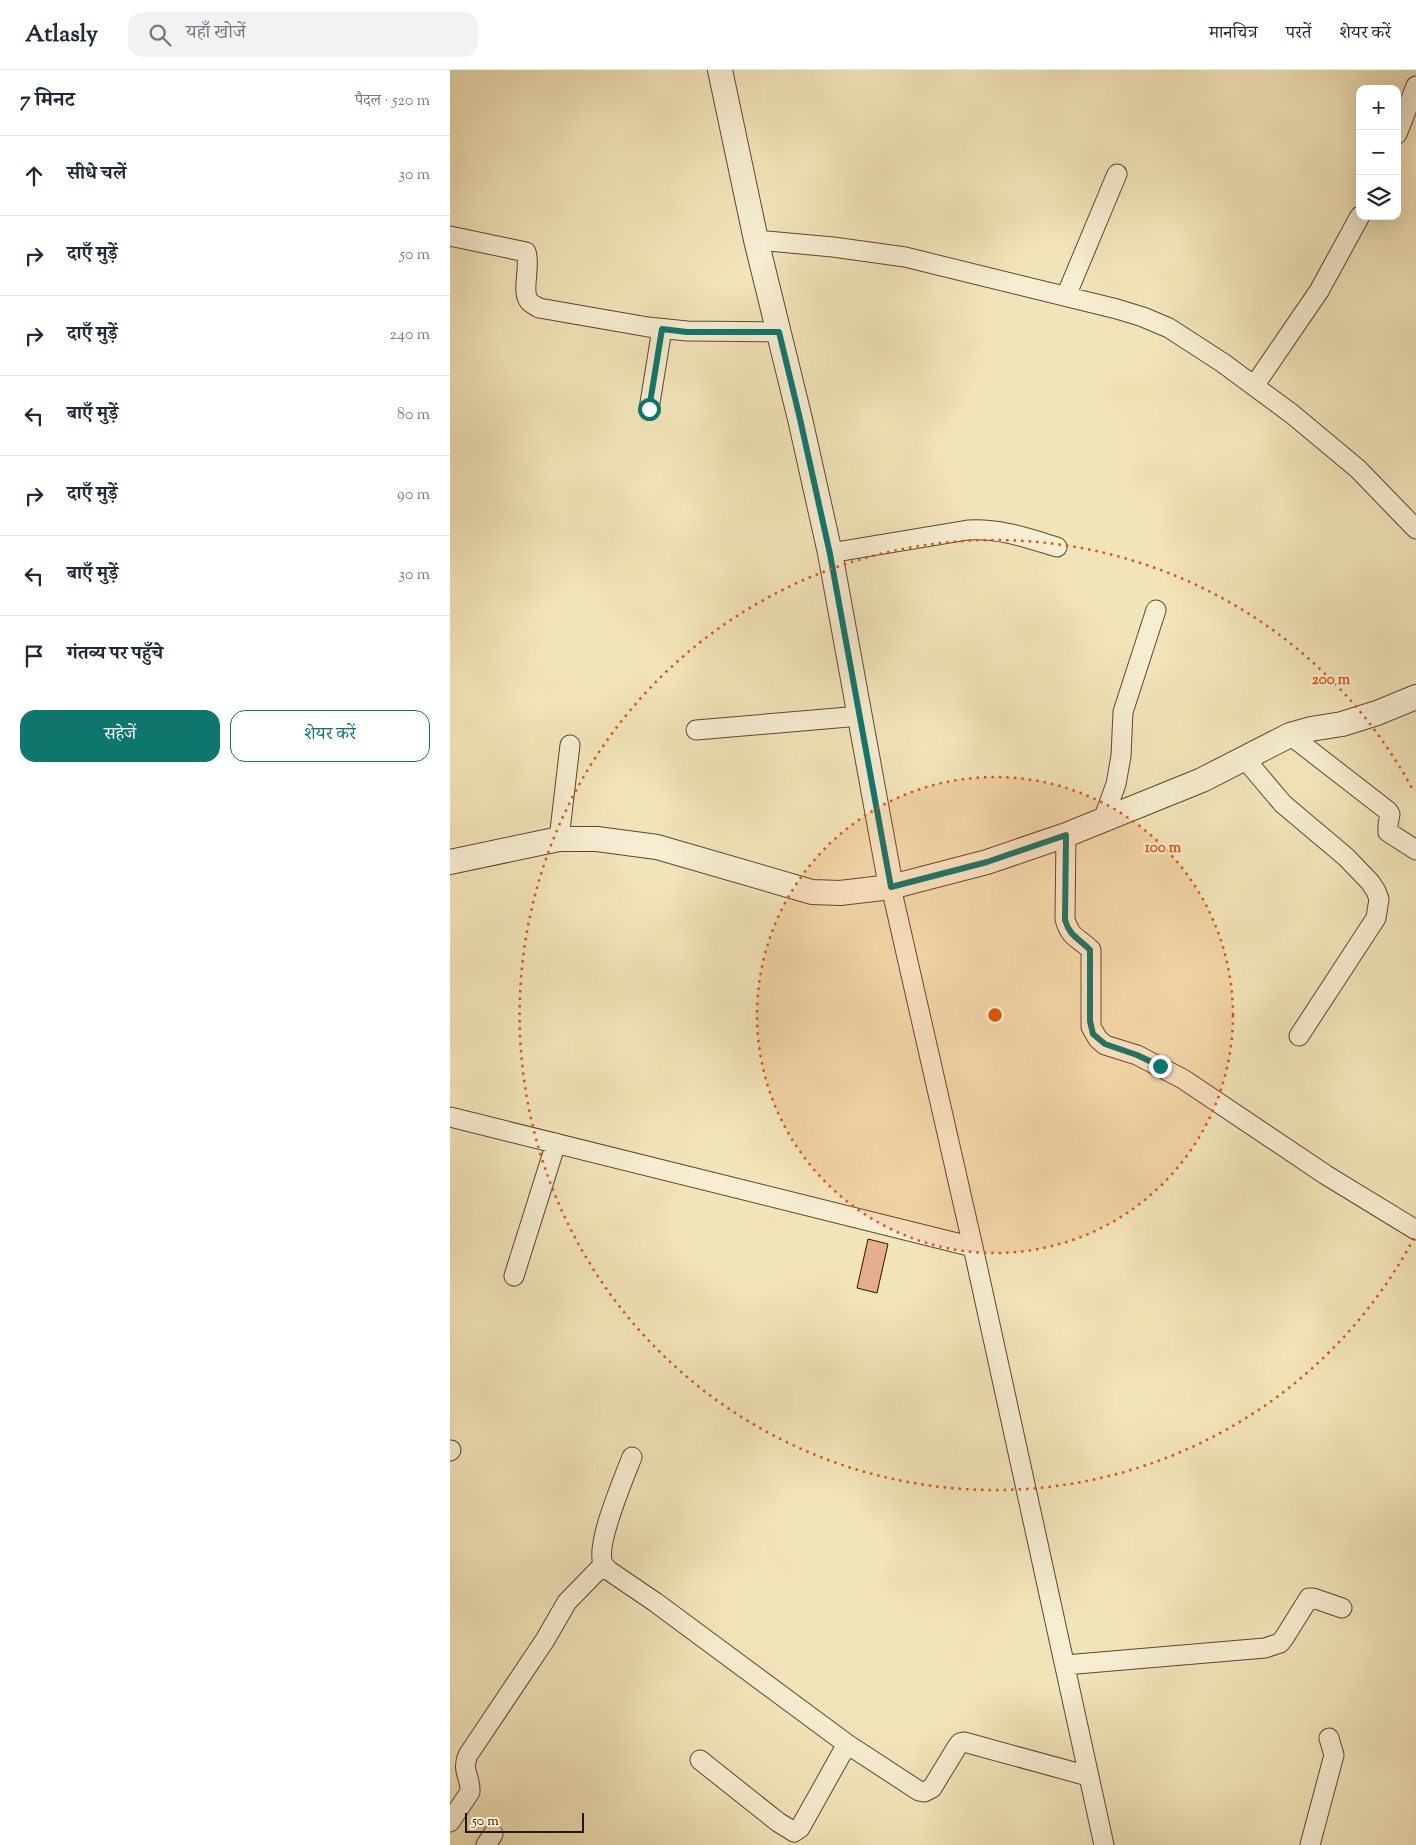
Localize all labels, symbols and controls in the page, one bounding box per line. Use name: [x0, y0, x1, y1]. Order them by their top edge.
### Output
search box: [128, 12, 478, 57]
text: Atlasly: [25, 18, 98, 52]
text: यहाँ खोजें: [186, 20, 246, 47]
icon: search: [146, 21, 174, 49]
text: मानचित्र: [1209, 21, 1258, 47]
text: परतें: [1286, 21, 1311, 47]
text: शेयर करें: [1339, 21, 1391, 47]
map controls: [1356, 85, 1401, 220]
button: +: [1356, 85, 1401, 130]
text: 7 मिनट: [20, 86, 75, 116]
text: पैदल · 520 m: [355, 90, 430, 113]
button: −: [1356, 130, 1401, 175]
text: सीधे चलें: [67, 161, 126, 188]
icon: ahead: [20, 162, 48, 190]
text: 30 m: [399, 164, 430, 187]
button: layers: [1356, 175, 1401, 220]
text: दाएँ मुड़ें: [67, 241, 118, 268]
icon: right: [20, 242, 48, 270]
text: 50 m: [399, 244, 430, 267]
text: दाएँ मुड़ें: [67, 321, 118, 348]
icon: right: [20, 322, 48, 350]
text: 240 m: [389, 324, 430, 347]
route start: [638, 398, 661, 421]
text: बाएँ मुड़ें: [67, 401, 118, 428]
icon: left: [20, 402, 48, 430]
text: 80 m: [397, 404, 430, 427]
text: दाएँ मुड़ें: [67, 481, 118, 508]
icon: right: [20, 482, 48, 510]
text: 90 m: [397, 484, 430, 507]
text: बाएँ मुड़ें: [67, 561, 118, 588]
icon: left: [20, 562, 48, 590]
text: 30 m: [399, 564, 430, 587]
text: गंतव्य पर पहुँचे: [67, 641, 163, 668]
icon: arrive: [20, 642, 48, 670]
text: 200 m: [1312, 670, 1351, 691]
button: सहेजें: [20, 710, 220, 762]
button: शेयर करें: [230, 710, 430, 762]
text: 100 m: [1145, 838, 1182, 859]
centre of rings: [986, 1006, 1004, 1024]
route end: [1149, 1055, 1172, 1078]
scale bar: [465, 1810, 584, 1833]
text: 50 m: [472, 1812, 499, 1832]

